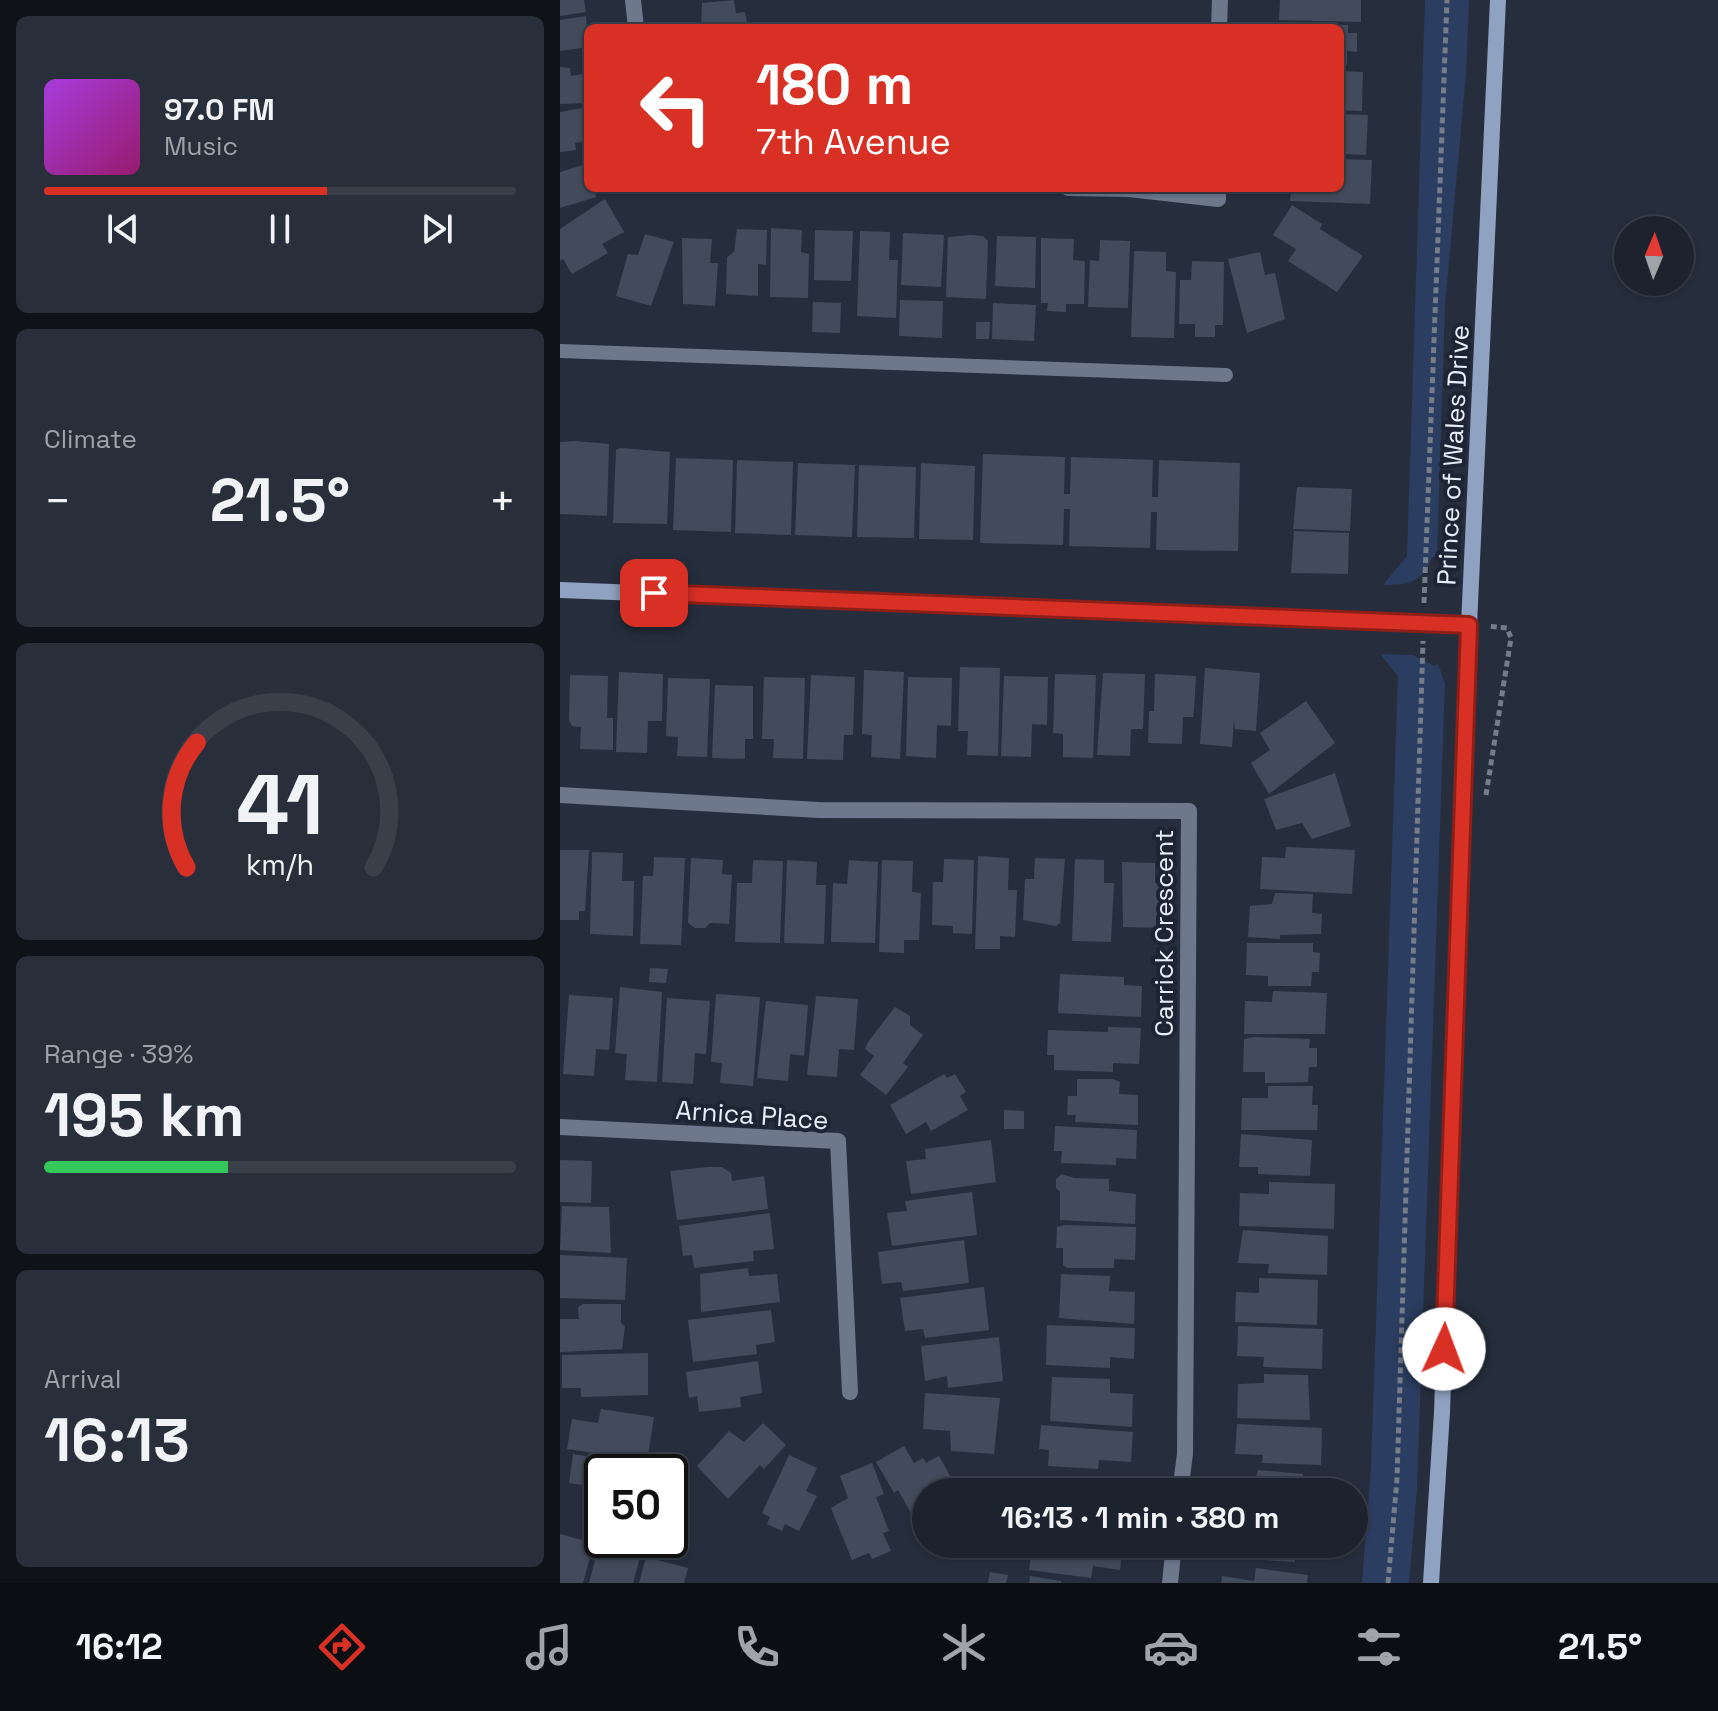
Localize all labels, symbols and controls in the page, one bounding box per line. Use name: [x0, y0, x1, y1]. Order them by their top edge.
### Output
text: 180 m: [756, 49, 913, 120]
icon: left: [624, 56, 728, 160]
text: 97.0 FM: [164, 90, 275, 129]
text: 7th Avenue: [756, 119, 951, 165]
text: Music: [164, 129, 238, 163]
icon: previous: [101, 207, 145, 251]
icon: pause: [258, 207, 302, 251]
icon: next: [415, 207, 459, 251]
north arrow: [1614, 216, 1694, 296]
map controls: [1614, 216, 1694, 296]
street label: Prince of Wales Drive: [1429, 324, 1477, 586]
text: Climate: [44, 422, 137, 456]
text: 21.5°: [210, 462, 350, 539]
text: −: [44, 473, 71, 529]
text: +: [489, 473, 516, 529]
pin: [620, 559, 688, 627]
icon: arrive: [632, 571, 676, 615]
text: 41: [236, 751, 324, 857]
street label: Carrick Crescent: [1147, 829, 1181, 1037]
text: km/h: [246, 847, 314, 883]
text: Range · 39%: [44, 1037, 193, 1071]
text: 195 km: [44, 1077, 245, 1154]
street label: Arnica Place: [674, 1093, 830, 1137]
position arrow: [1402, 1307, 1486, 1391]
text: Arrival: [44, 1362, 121, 1396]
text: 16:13: [44, 1402, 190, 1479]
speed limit sign: 50: [584, 1454, 688, 1558]
text: 16:13 · 1 min · 380 m: [1001, 1498, 1279, 1537]
icon: directions: [314, 1619, 370, 1675]
icon: music: [521, 1619, 577, 1675]
icon: phone: [729, 1619, 785, 1675]
icon: climate: [936, 1619, 992, 1675]
icon: car: [1143, 1619, 1199, 1675]
icon: filters: [1351, 1619, 1407, 1675]
text: 16:12: [76, 1624, 163, 1670]
text: 21.5°: [1558, 1624, 1642, 1670]

